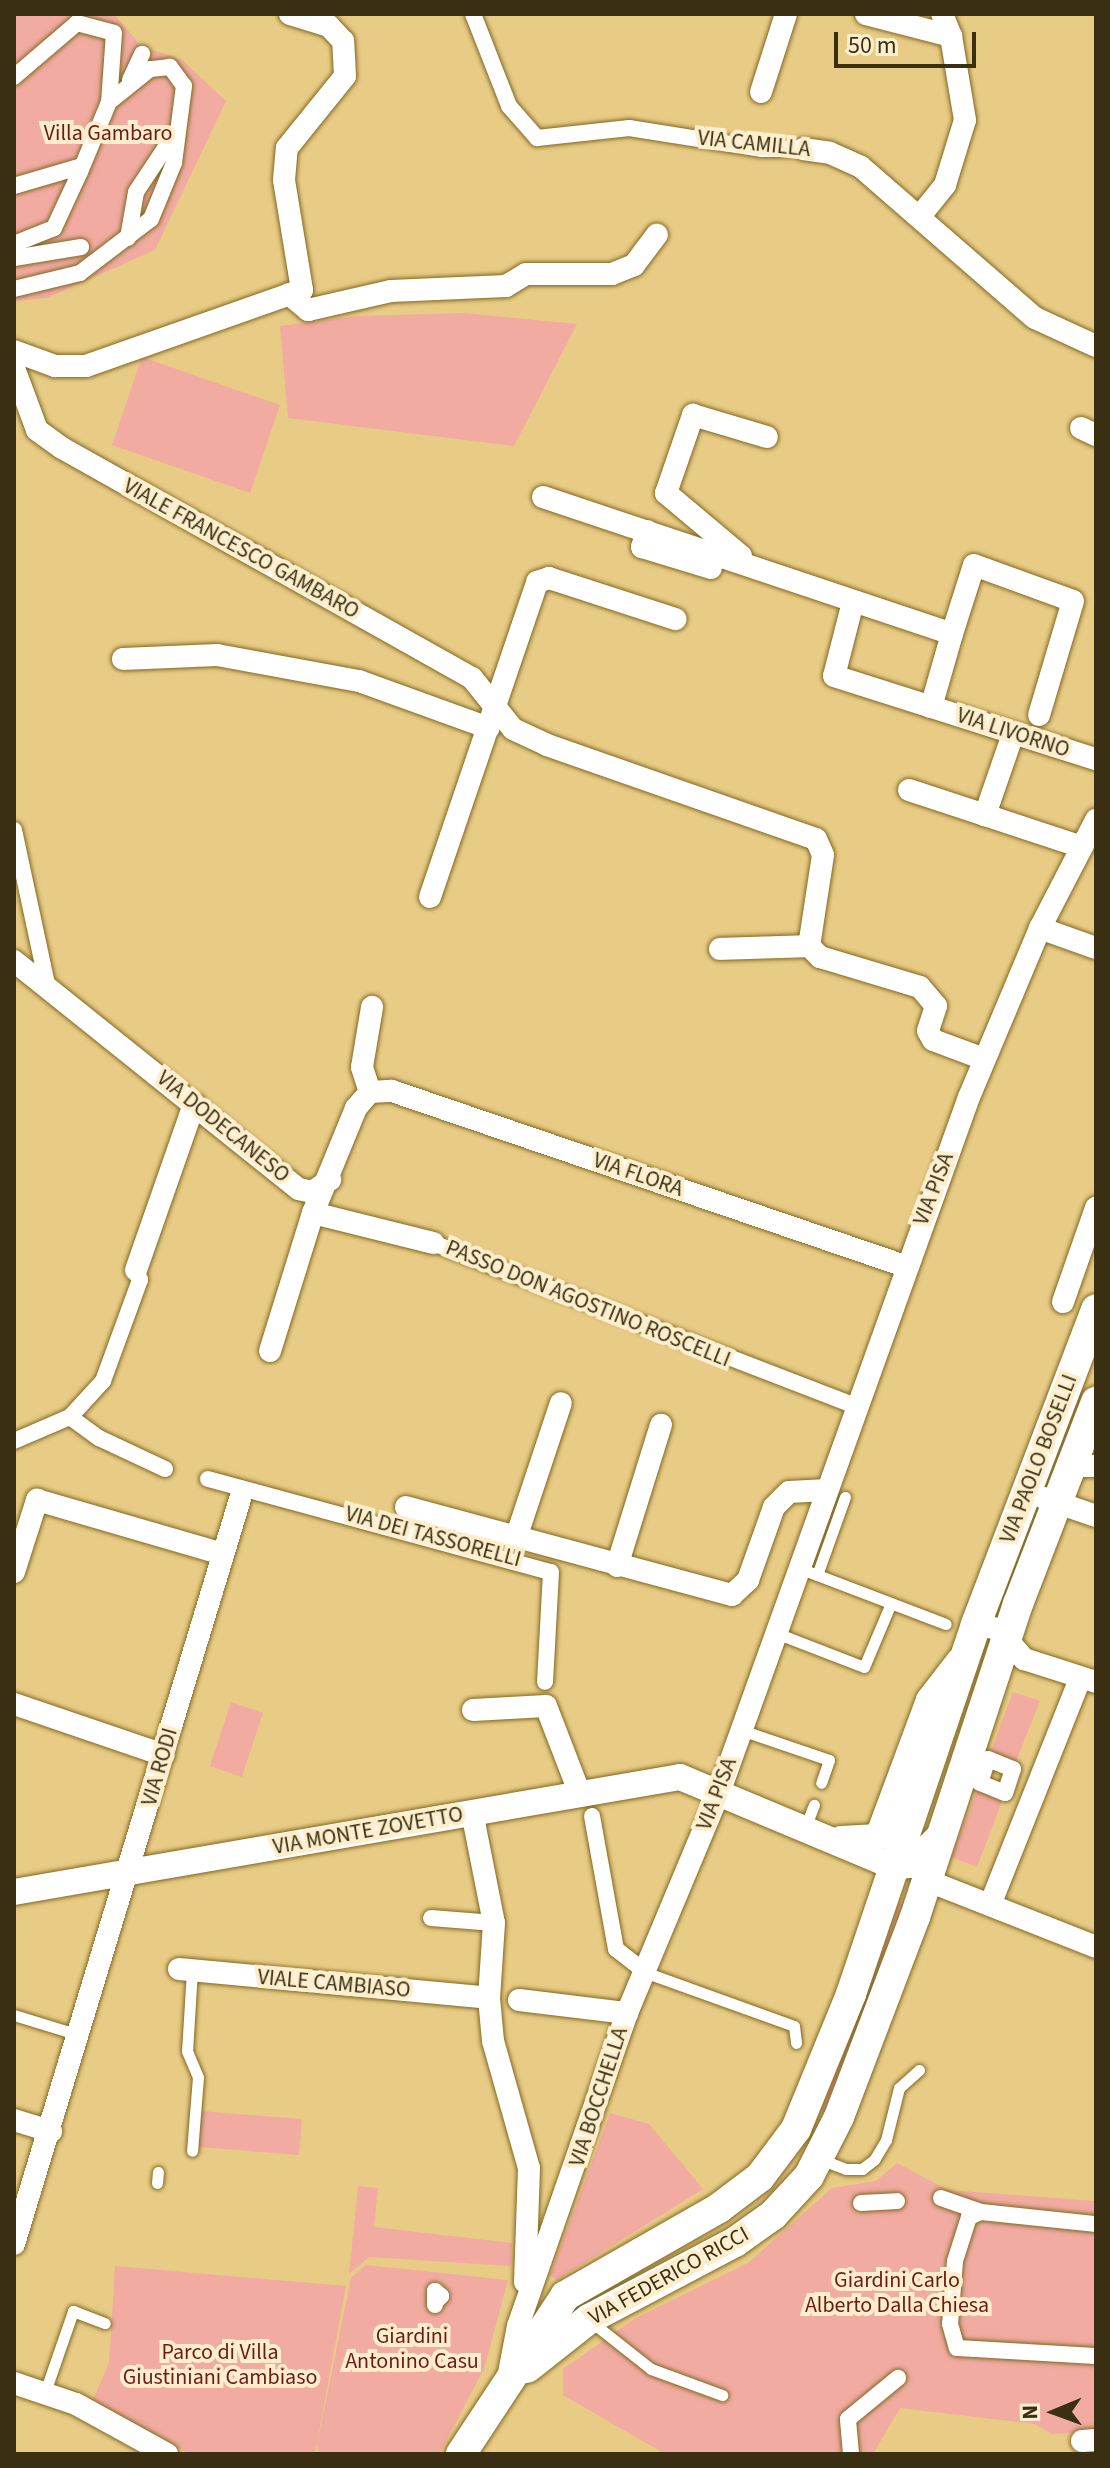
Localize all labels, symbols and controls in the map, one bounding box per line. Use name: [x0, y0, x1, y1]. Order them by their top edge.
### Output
scale bar: [838, 16, 980, 66]
text: 50 m: [848, 28, 897, 63]
park label: Villa Gambaro: [44, 121, 172, 147]
street label: VIA CAMILLA: [696, 125, 812, 163]
street label: VIALE FRANCESCO GAMBARO: [118, 473, 364, 625]
street label: VIA LIVORNO: [953, 702, 1073, 764]
street label: VIA DODECANESO: [151, 1065, 295, 1189]
street label: VIA FLORA: [590, 1147, 686, 1203]
street label: VIA PISA: [908, 1149, 960, 1229]
street label: PASSO DON AGOSTINO ROSCELLI: [442, 1235, 734, 1373]
street label: VIA PAOLO BOSELLI: [995, 1371, 1083, 1547]
street label: VIA DEI TASSORELLI: [342, 1501, 524, 1573]
street label: VIA RODI: [136, 1725, 184, 1809]
street label: VIA PISA: [691, 1754, 743, 1834]
street label: VIA MONTE ZOVETTO: [271, 1801, 465, 1861]
street label: VIALE CAMBIASO: [257, 1964, 411, 2004]
street label: VIA BOCCHELLA: [564, 2024, 634, 2170]
street label: VIA FEDERICO RICCI: [584, 2221, 754, 2331]
park label: Giardini Carlo Alberto Dalla Chiesa: [805, 2267, 989, 2318]
park label: Giardini Antonino Casu: [345, 2323, 479, 2374]
park label: Parco di Villa Giustiniani Cambiaso: [123, 2339, 317, 2390]
north arrow: [1014, 2372, 1094, 2452]
text: N: [1014, 2405, 1046, 2420]

